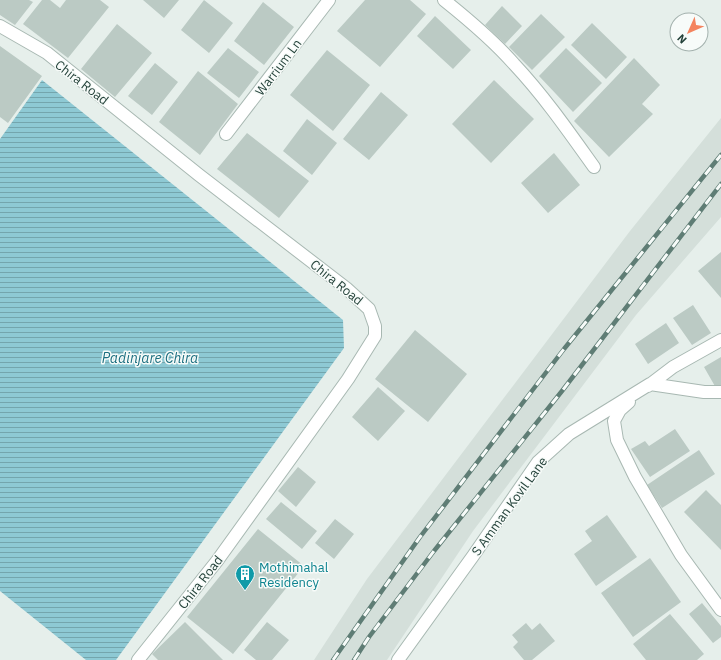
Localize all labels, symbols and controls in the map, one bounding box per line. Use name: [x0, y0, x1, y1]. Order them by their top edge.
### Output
north arrow: [669, 12, 709, 52]
text: N: [674, 31, 690, 47]
street label: Warrium Ln: [251, 35, 305, 99]
street label: Chira Road: [52, 56, 112, 109]
street label: Chira Road: [307, 256, 367, 309]
water label: Padinjare Chira: [102, 349, 198, 367]
street label: S Amman Kovil Lane: [468, 453, 551, 559]
street label: Chira Road: [174, 552, 227, 612]
place label: Mothimahal Residency: [259, 559, 329, 591]
building icon: Mothimahal Residency: [234, 563, 256, 591]

